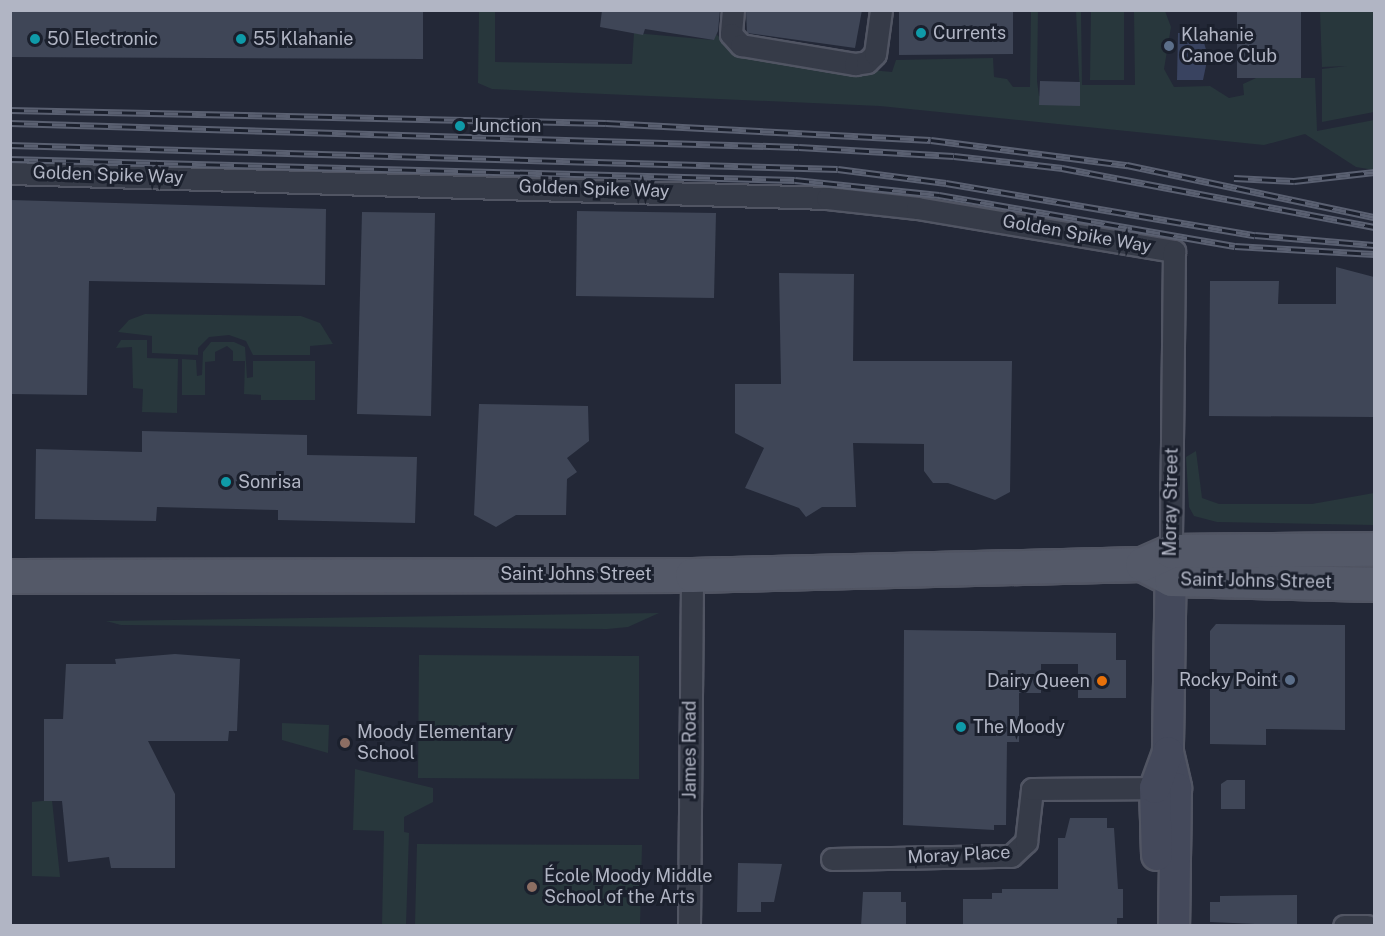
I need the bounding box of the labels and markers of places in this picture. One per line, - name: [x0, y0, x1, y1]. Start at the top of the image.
- place label: Currents: [933, 22, 1006, 44]
- place label: Klahanie Canoe Club: [1181, 25, 1277, 68]
- marker: Currents: [914, 26, 928, 40]
- place label: 50 Electronic: [47, 28, 158, 50]
- place label: 55 Klahanie: [253, 28, 353, 50]
- marker: 50 Electronic: [28, 32, 42, 46]
- marker: 55 Klahanie: [234, 32, 248, 46]
- marker: Klahanie Canoe Club: [1162, 39, 1176, 53]
- place label: Junction: [472, 115, 541, 137]
- marker: Junction: [453, 119, 467, 133]
- place label: Sonrisa: [238, 471, 301, 493]
- marker: Sonrisa: [219, 475, 233, 489]
- place label: Rocky Point: [1179, 669, 1278, 691]
- place label: Dairy Queen: [987, 670, 1090, 692]
- marker: Rocky Point: [1283, 673, 1297, 687]
- marker: Dairy Queen: [1095, 674, 1109, 688]
- place label: The Moody: [973, 716, 1065, 738]
- marker: The Moody: [954, 720, 968, 734]
- place label: Moody Elementary School: [357, 722, 514, 764]
- marker: Moody Elementary School: [338, 736, 352, 750]
- place label: École Moody Middle School of the Arts: [544, 866, 713, 908]
- marker: École Moody Middle School of the Arts: [525, 880, 539, 894]

